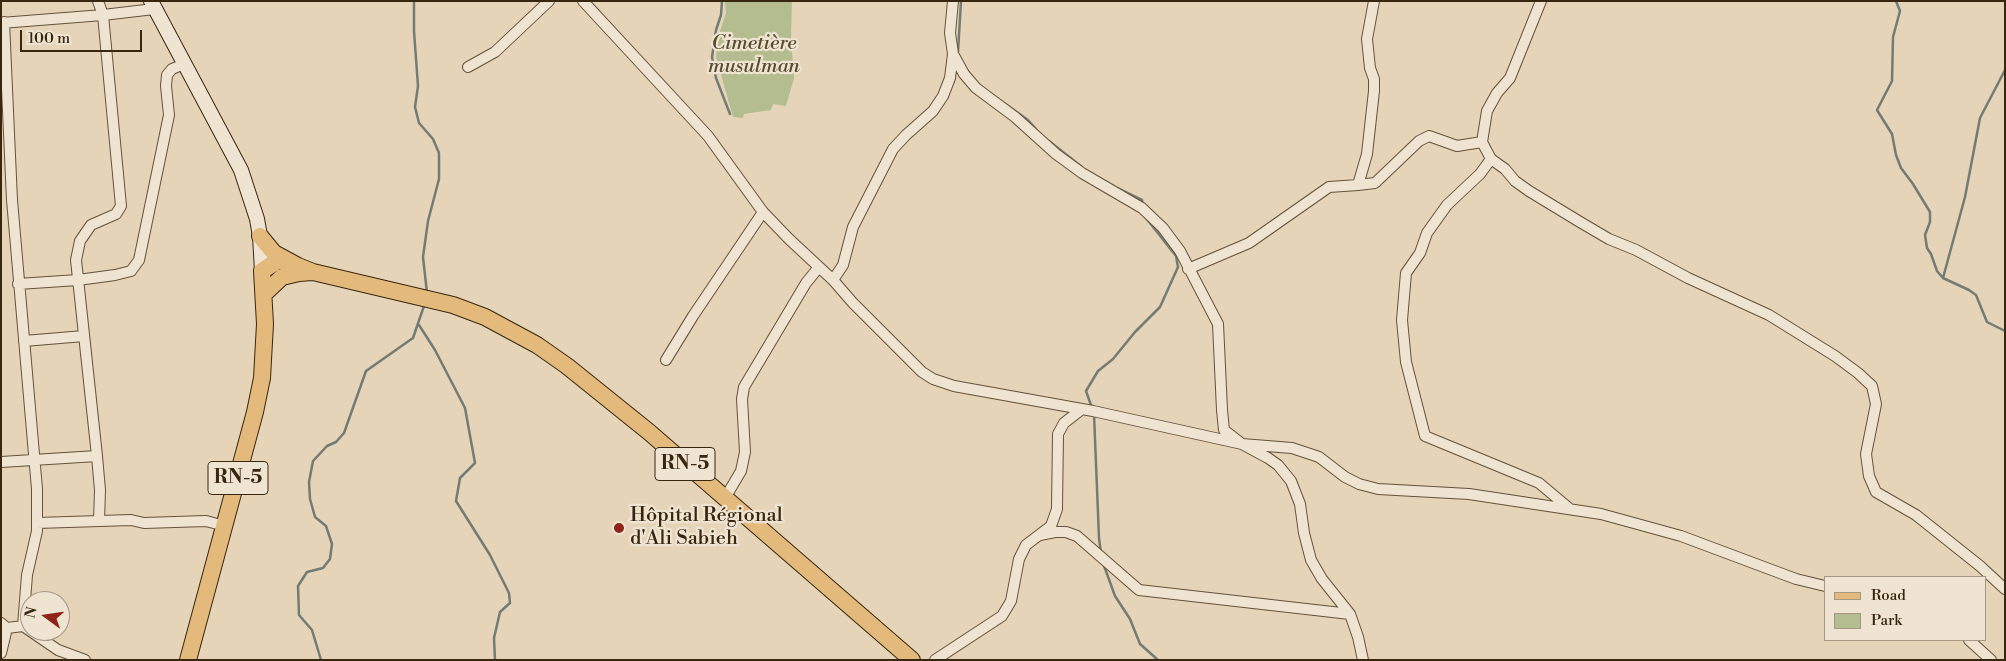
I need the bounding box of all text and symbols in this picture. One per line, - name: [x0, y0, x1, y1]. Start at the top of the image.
- scale bar: [22, 20, 145, 52]
- text: 100 m: [28, 29, 70, 48]
- park label: Cimetière musulman: [708, 32, 800, 79]
- road number: RN-5: [655, 448, 715, 480]
- road number: RN-5: [208, 462, 268, 494]
- place label: Hôpital Régional d'Ali Sabieh: [630, 504, 783, 551]
- marker: Hôpital Régional d'Ali Sabieh: [612, 521, 626, 535]
- legend: [1824, 576, 1986, 641]
- text: Road: [1871, 586, 1906, 605]
- north arrow: [20, 591, 70, 641]
- text: N: [21, 605, 41, 620]
- text: Park: [1871, 611, 1902, 630]

